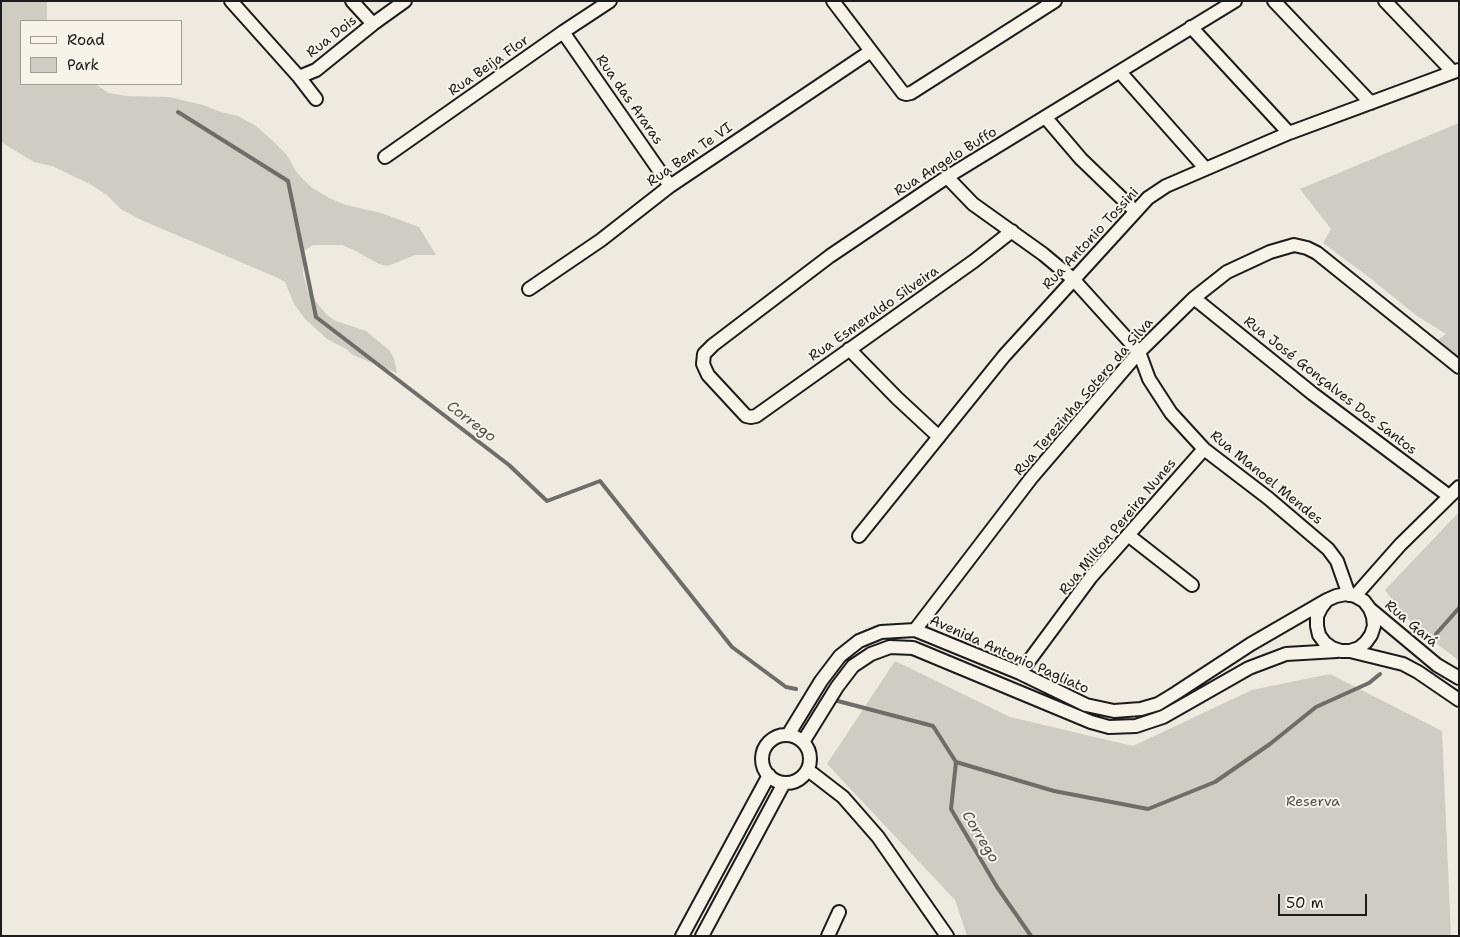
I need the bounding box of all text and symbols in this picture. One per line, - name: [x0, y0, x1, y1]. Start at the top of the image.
- street label: Rua Dois: [304, 12, 360, 62]
- legend: [20, 20, 182, 85]
- text: Road: [67, 30, 105, 50]
- street label: Rua Beija Flor: [446, 32, 532, 100]
- street label: Rua das Araras: [592, 52, 666, 148]
- text: Park: [67, 55, 99, 75]
- street label: Rua Bem Te VI: [644, 119, 736, 191]
- street label: Rua Angelo Buffo: [892, 124, 1000, 200]
- street label: Rua Antonio Tossini: [1039, 184, 1143, 294]
- street label: Rua Esmeraldo Silveira: [806, 263, 942, 365]
- street label: Rua José Gonçalves Dos Santos: [1240, 313, 1420, 459]
- street label: Rua Terezinha Sotero da Silva: [1011, 315, 1157, 479]
- water label: Corrego: [443, 398, 499, 446]
- street label: Rua Manoel Mendes: [1206, 427, 1326, 529]
- street label: Rua Milton Pereira Nunes: [1056, 455, 1180, 599]
- street label: Rua Gará: [1381, 597, 1441, 651]
- street label: Avenida Antonio Pagliato: [927, 612, 1091, 698]
- park label: Reserva: [1286, 794, 1340, 810]
- water label: Corrego: [957, 808, 1003, 866]
- scale bar: [1280, 884, 1369, 916]
- text: 50 m: [1286, 893, 1324, 913]

